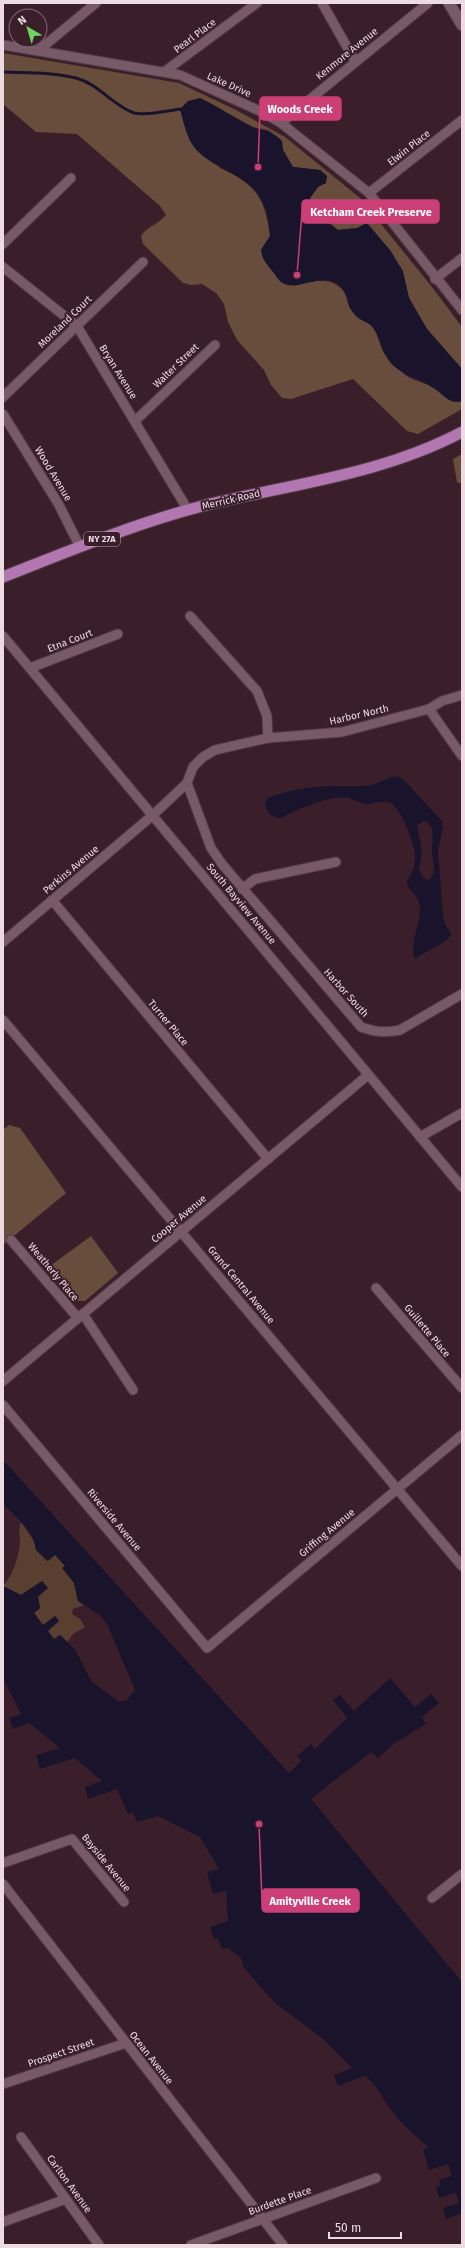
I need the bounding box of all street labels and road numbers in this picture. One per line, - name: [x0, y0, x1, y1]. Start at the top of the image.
- street label: Pearl Place: [171, 16, 219, 56]
- street label: Kenmore Avenue: [314, 25, 380, 83]
- street label: Lake Drive: [205, 70, 253, 100]
- street label: Elwin Place: [385, 128, 433, 168]
- street label: Moreland Court: [36, 293, 95, 351]
- street label: Walter Street: [151, 341, 202, 391]
- street label: Bryan Avenue: [97, 343, 139, 401]
- street label: Wood Avenue: [32, 444, 74, 504]
- street label: Merrick Road: [201, 487, 261, 513]
- road number: NY 27A: [84, 532, 120, 546]
- street label: Etna Court: [46, 627, 95, 655]
- street label: Harbor North: [328, 702, 390, 728]
- street label: Perkins Avenue: [41, 843, 101, 897]
- street label: South Bayview Avenue: [204, 861, 278, 947]
- street label: Harbor South: [321, 966, 371, 1020]
- street label: Turner Place: [145, 998, 191, 1048]
- street label: Cooper Avenue: [149, 1192, 209, 1246]
- street label: Weatherly Place: [25, 1240, 81, 1304]
- street label: Grand Central Avenue: [205, 1244, 277, 1326]
- street label: Guillette Place: [401, 1302, 453, 1360]
- street label: Riverside Avenue: [84, 1486, 144, 1554]
- street label: Griffing Avenue: [297, 1506, 357, 1560]
- street label: Bayside Avenue: [79, 1832, 133, 1894]
- street label: Ocean Avenue: [127, 2029, 175, 2087]
- street label: Prospect Street: [26, 2036, 96, 2070]
- street label: Carlton Avenue: [44, 2153, 94, 2215]
- street label: Burdette Place: [247, 2184, 313, 2218]

